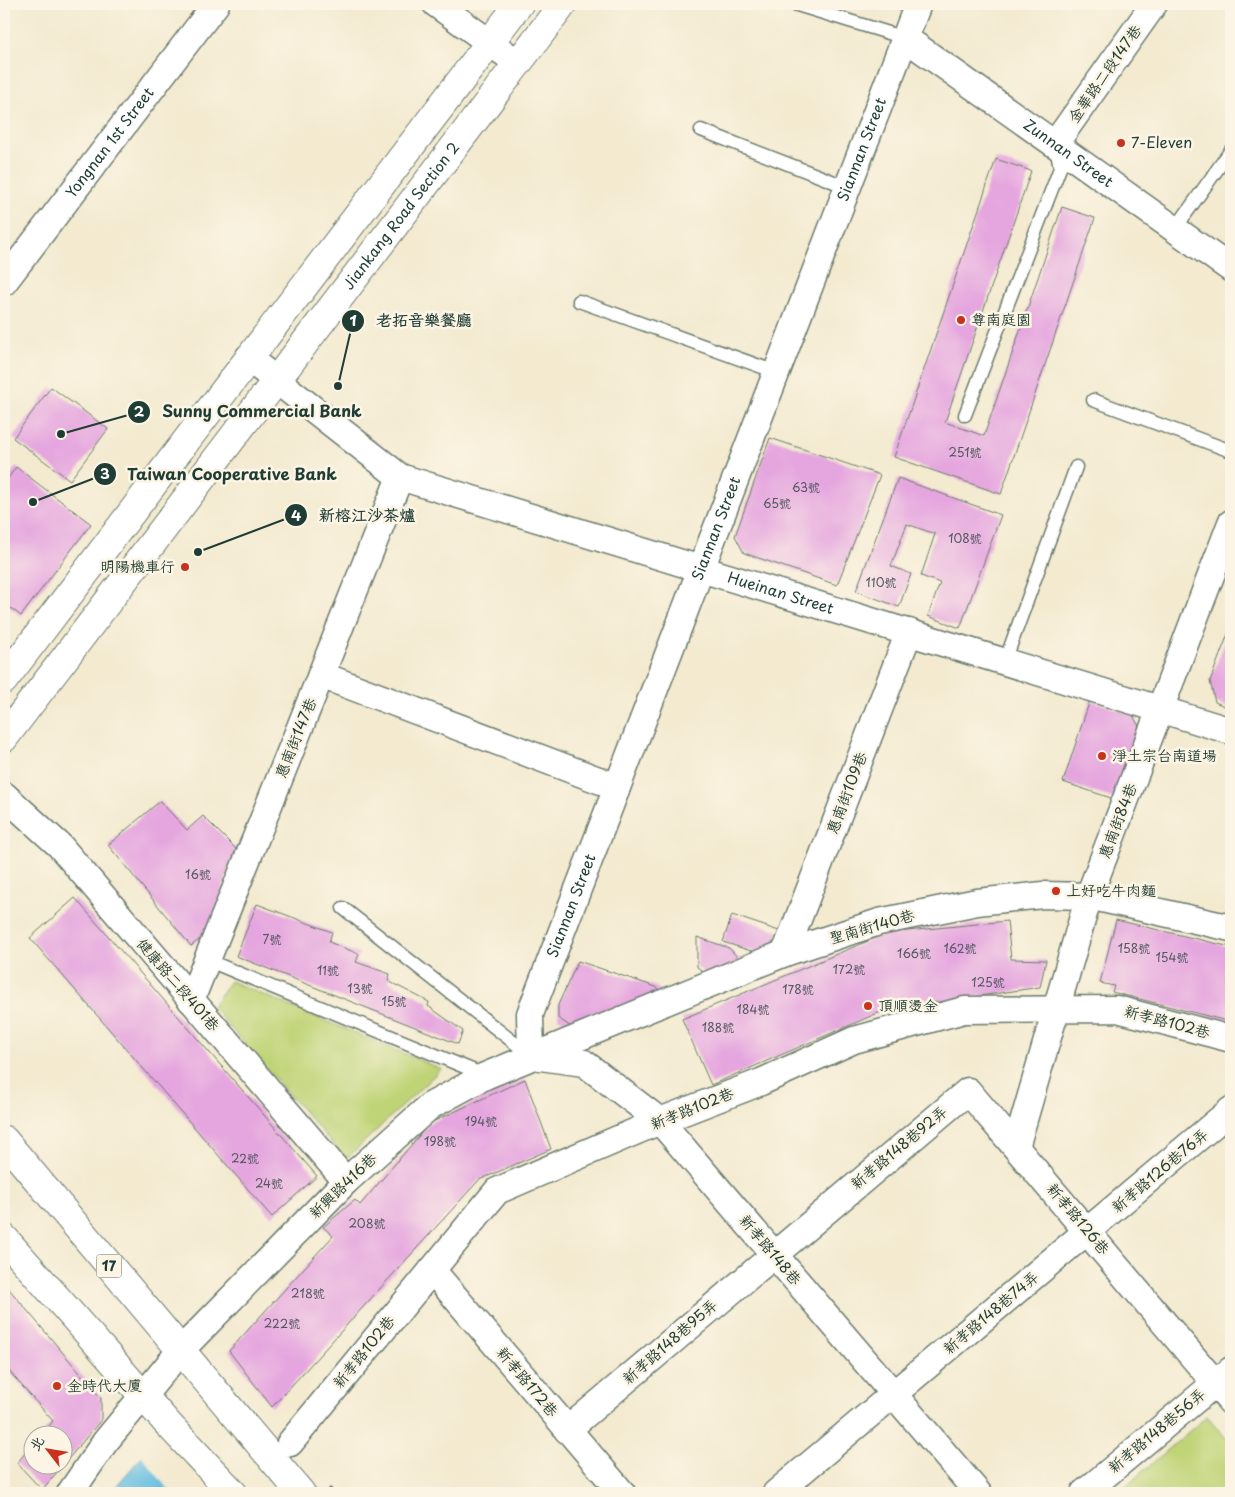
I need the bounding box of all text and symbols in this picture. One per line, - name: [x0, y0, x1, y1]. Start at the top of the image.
- street label: 金華路二段147巷: [1061, 20, 1146, 127]
- street label: Yongnan 1st Street: [59, 82, 159, 202]
- street label: Siannan Street: [830, 94, 891, 204]
- street label: Zunnan Street: [1019, 113, 1119, 192]
- place label: 7-Eleven: [1131, 130, 1192, 153]
- street label: Jiankang Road Section 2: [336, 136, 464, 294]
- marker: 7-Eleven: [1115, 137, 1127, 149]
- callout: 老拓音樂餐廳: [341, 305, 482, 336]
- text: 老拓音樂餐廳: [376, 307, 472, 331]
- place label: 尊南庭園: [971, 307, 1031, 330]
- text: 1: [349, 308, 357, 331]
- marker: 尊南庭園: [955, 314, 967, 326]
- callout: Sunny Commercial Bank: [127, 396, 372, 427]
- text: Sunny Commercial Bank: [162, 398, 362, 422]
- text: 2: [134, 399, 145, 422]
- house number: 251號: [948, 443, 982, 461]
- callout: Taiwan Cooperative Bank: [92, 458, 347, 489]
- text: 3: [100, 461, 110, 484]
- text: Taiwan Cooperative Bank: [127, 461, 337, 485]
- street label: Siannan Street: [685, 473, 745, 583]
- house number: 63號: [792, 478, 820, 496]
- house number: 65號: [763, 494, 791, 512]
- callout: 新榕江沙茶爐: [284, 500, 425, 531]
- text: 新榕江沙茶爐: [319, 502, 416, 526]
- text: 4: [291, 503, 301, 526]
- house number: 108號: [948, 529, 982, 547]
- place label: 明陽機車行: [100, 554, 175, 577]
- marker: 明陽機車行: [179, 561, 191, 573]
- street label: Hueinan Street: [725, 565, 837, 619]
- house number: 110號: [866, 573, 896, 591]
- street label: 惠南街147巷: [268, 694, 321, 781]
- place label: 淨土宗台南道場: [1112, 743, 1217, 766]
- street label: 惠南街109巷: [819, 748, 872, 837]
- marker: 淨土宗台南道場: [1096, 750, 1108, 762]
- street label: 惠南街84巷: [1092, 779, 1142, 862]
- street label: Siannan Street: [540, 850, 601, 960]
- house number: 16號: [185, 865, 211, 883]
- place label: 上好吃牛肉麵: [1066, 878, 1156, 901]
- marker: 上好吃牛肉麵: [1050, 885, 1062, 897]
- street label: 聖南街140巷: [826, 902, 917, 949]
- house number: 7號: [263, 930, 281, 948]
- street label: 健康路二段401巷: [132, 932, 226, 1036]
- house number: 162號: [943, 939, 977, 957]
- house number: 158號: [1118, 939, 1150, 957]
- house number: 166號: [897, 944, 931, 962]
- house number: 154號: [1155, 948, 1189, 966]
- house number: 172號: [833, 960, 865, 978]
- house number: 11號: [317, 961, 339, 979]
- house number: 125號: [971, 973, 1005, 991]
- house number: 13號: [347, 979, 373, 997]
- house number: 178號: [782, 980, 814, 998]
- house number: 15號: [381, 992, 407, 1010]
- place label: 頂順燙金: [878, 993, 938, 1016]
- street label: 新孝路102巷: [1122, 998, 1213, 1043]
- house number: 184號: [737, 1000, 769, 1018]
- marker: 頂順燙金: [862, 1000, 874, 1012]
- house number: 188號: [702, 1018, 734, 1036]
- street label: 新孝路102巷: [646, 1080, 736, 1135]
- street label: 新孝路148巷92弄: [845, 1100, 951, 1194]
- house number: 194號: [465, 1112, 497, 1130]
- street label: 新孝路126巷76弄: [1106, 1122, 1212, 1217]
- house number: 198號: [424, 1132, 456, 1150]
- street label: 新興路416巷: [303, 1147, 381, 1223]
- house number: 22號: [231, 1149, 259, 1167]
- house number: 24號: [255, 1174, 283, 1192]
- street label: 新孝路126巷: [1042, 1177, 1116, 1259]
- street label: 新孝路148巷: [735, 1209, 808, 1289]
- house number: 208號: [348, 1214, 386, 1232]
- road number: 17: [96, 1254, 122, 1278]
- street label: 新孝路148巷74弄: [937, 1265, 1043, 1359]
- house number: 218號: [291, 1284, 325, 1302]
- street label: 新孝路148巷95弄: [616, 1293, 722, 1389]
- street label: 新孝路102巷: [326, 1310, 399, 1392]
- house number: 222號: [264, 1314, 300, 1332]
- street label: 新孝路172巷: [492, 1341, 564, 1421]
- place label: 金時代大廈: [67, 1373, 142, 1396]
- marker: 金時代大廈: [51, 1380, 63, 1392]
- street label: 新孝路148巷56弄: [1102, 1382, 1210, 1478]
- north arrow: [22, 1424, 72, 1474]
- text: 北: [24, 1432, 49, 1454]

